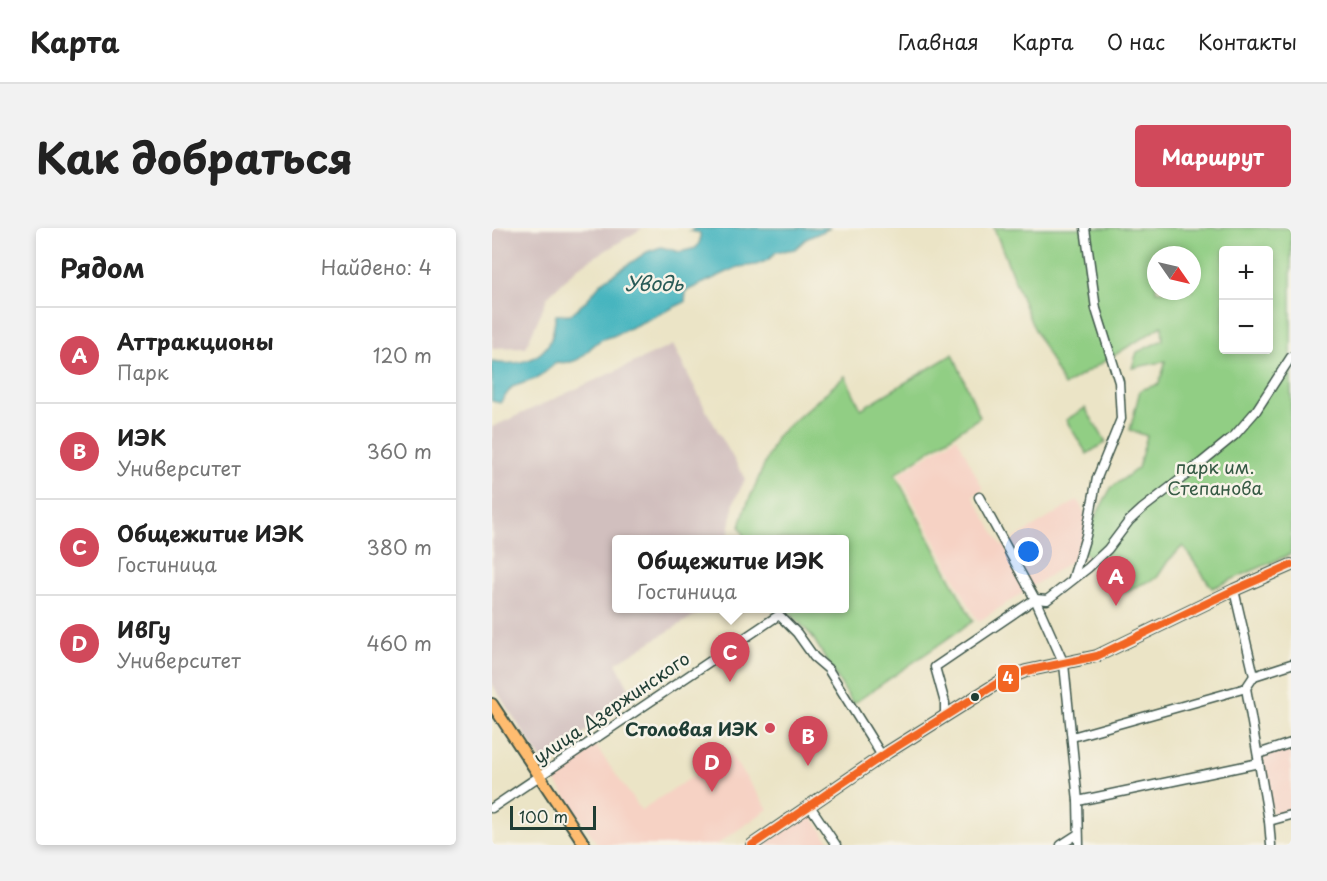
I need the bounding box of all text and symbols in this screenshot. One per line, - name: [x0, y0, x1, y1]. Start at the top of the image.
- text: Карта: [30, 20, 120, 63]
- text: Главная: [898, 25, 979, 57]
- text: Карта: [1012, 25, 1074, 57]
- text: О нас: [1107, 25, 1165, 57]
- text: Контакты: [1198, 25, 1297, 57]
- text: Как добраться: [36, 125, 353, 188]
- button: Маршрут: [1135, 125, 1291, 187]
- north arrow: [1147, 246, 1201, 300]
- map controls: [1219, 246, 1273, 354]
- button: +: [1219, 246, 1273, 300]
- text: Рядом: [60, 248, 145, 287]
- text: Найдено: 4: [321, 252, 432, 282]
- water label: Уводь: [625, 268, 684, 298]
- button: −: [1219, 300, 1273, 354]
- text: Аттракционы: [117, 324, 274, 357]
- text: A: [72, 340, 87, 370]
- text: 120 m: [373, 340, 432, 370]
- text: Парк: [117, 357, 169, 387]
- text: ИЭК: [117, 420, 166, 453]
- text: B: [73, 436, 86, 466]
- text: 360 m: [366, 436, 432, 466]
- text: Университет: [117, 453, 241, 483]
- park label: парк им. Степанова: [1167, 453, 1264, 501]
- text: Общежитие ИЭК: [117, 516, 304, 549]
- text: C: [72, 532, 87, 562]
- text: 380 m: [366, 532, 432, 562]
- popup: [612, 535, 849, 613]
- your location: [1014, 537, 1043, 566]
- text: Общежитие ИЭК: [637, 543, 824, 576]
- text: Гостиница: [117, 549, 217, 579]
- pin: A: [1096, 556, 1136, 606]
- text: Гостиница: [637, 576, 737, 606]
- text: ИвГу: [117, 612, 171, 645]
- text: D: [72, 628, 87, 658]
- text: 460 m: [366, 628, 432, 658]
- pin: C: [710, 632, 750, 682]
- street label: улица Дзержинского: [527, 644, 695, 770]
- text: Университет: [117, 645, 241, 675]
- line badge: 4: [997, 664, 1020, 693]
- text: 4: [1003, 665, 1014, 689]
- unlabelled marker: [969, 691, 981, 703]
- place label: Столовая ИЭК: [625, 715, 759, 742]
- pin: B: [788, 716, 828, 766]
- marker: Столовая ИЭК: [763, 721, 777, 735]
- pin: D: [692, 742, 732, 792]
- scale bar: [510, 803, 596, 830]
- text: 100 m: [519, 804, 568, 828]

